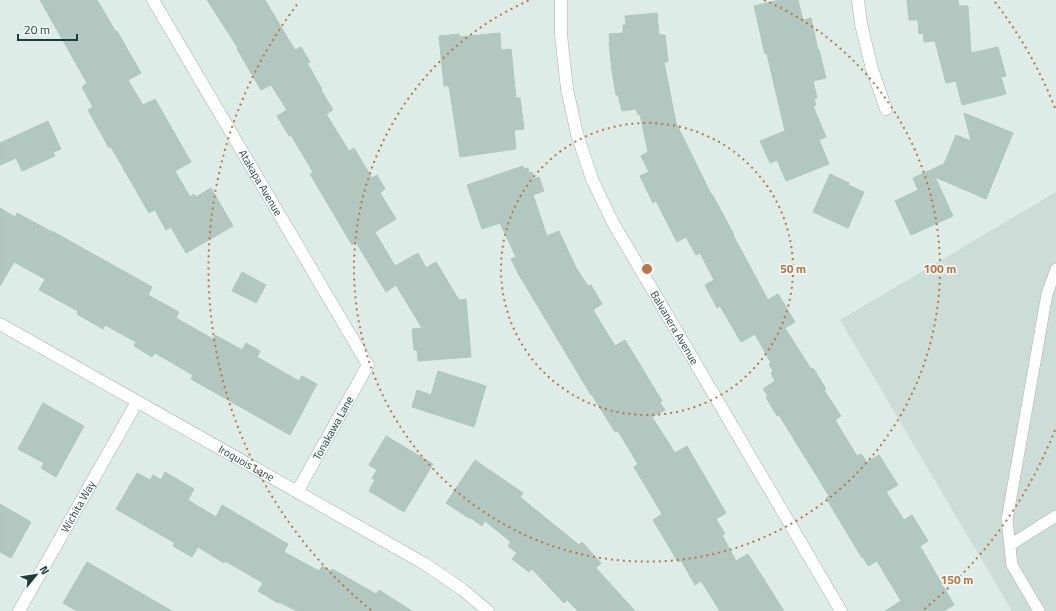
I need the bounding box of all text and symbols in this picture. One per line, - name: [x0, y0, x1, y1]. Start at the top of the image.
- scale bar: [18, 16, 77, 42]
- text: 20 m: [24, 20, 50, 39]
- street label: Atakapa Avenue: [235, 146, 287, 219]
- text: 50 m: [780, 259, 806, 278]
- text: 100 m: [924, 259, 956, 278]
- centre of rings: [640, 262, 654, 276]
- street label: Balvanera Avenue: [647, 288, 703, 368]
- street label: Tonakawa Lane: [309, 393, 357, 463]
- street label: Iroquois Lane: [216, 441, 278, 486]
- street label: Wichita Way: [57, 477, 99, 535]
- north arrow: [16, 555, 56, 595]
- text: N: [36, 563, 53, 577]
- text: 150 m: [941, 570, 973, 589]

